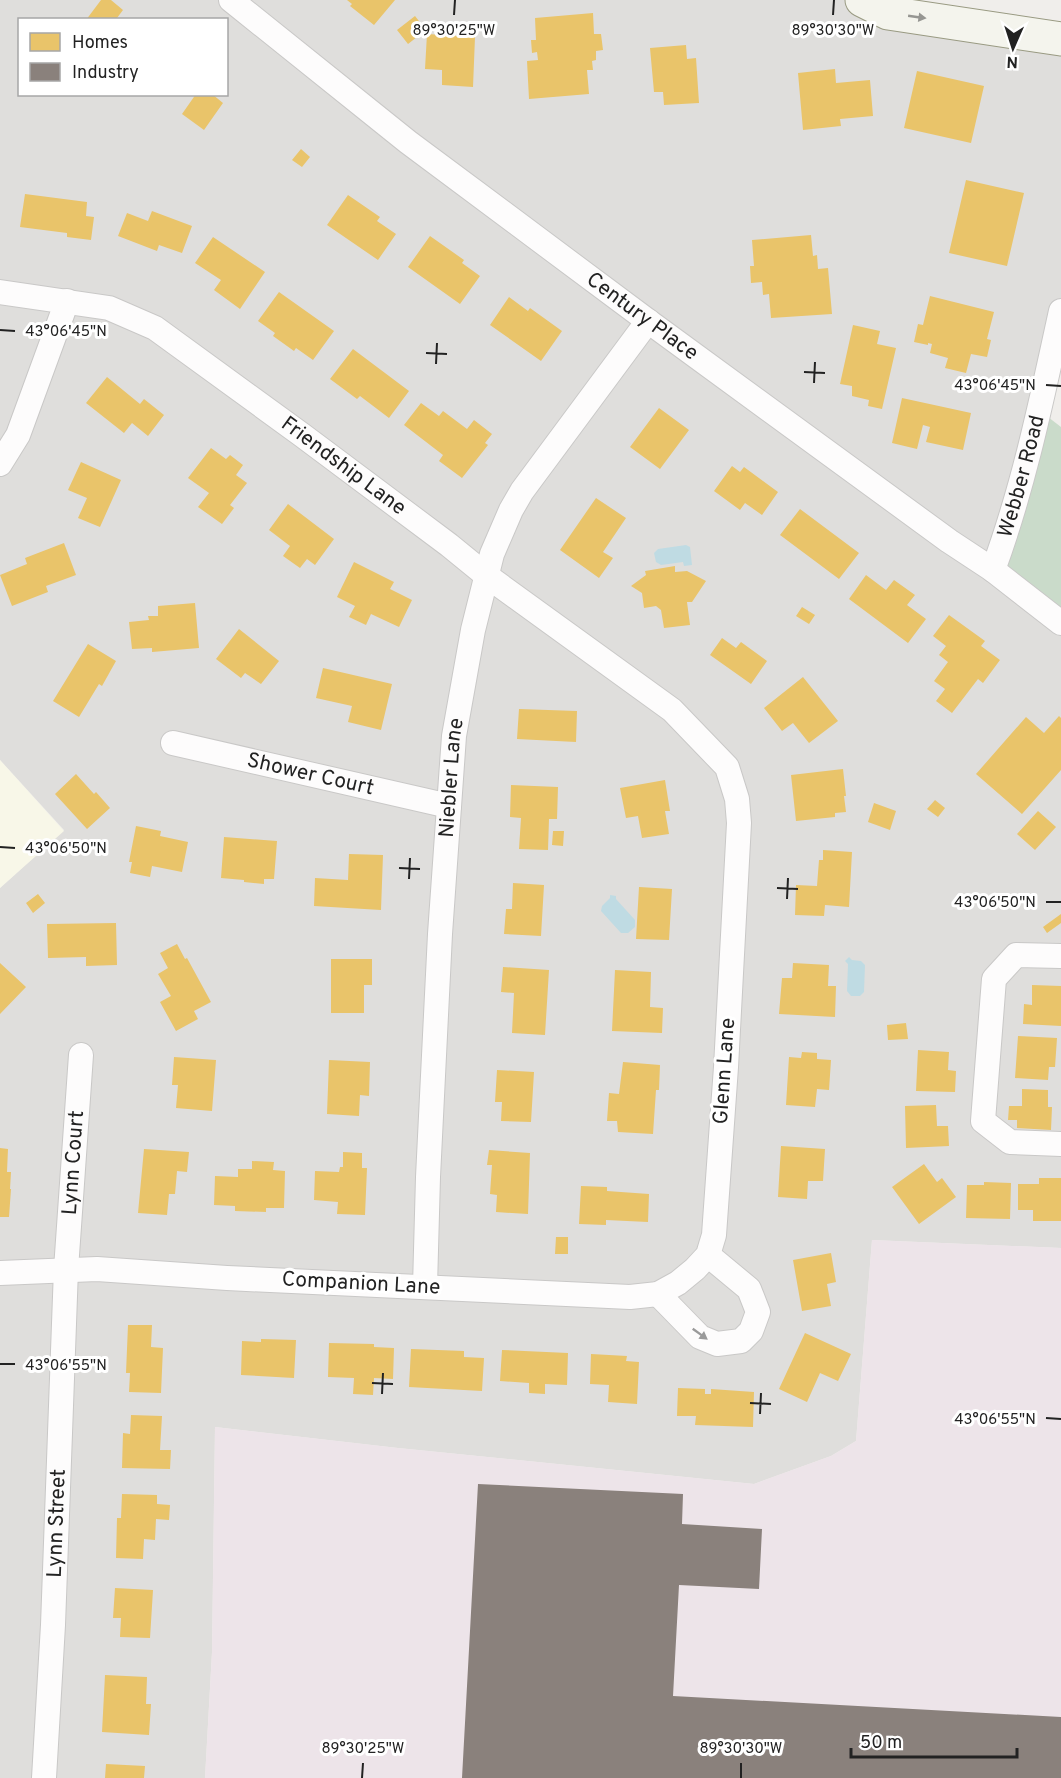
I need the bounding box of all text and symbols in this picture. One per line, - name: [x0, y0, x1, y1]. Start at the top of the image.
- one-way arrow: [907, 13, 926, 22]
- legend: [18, 18, 228, 96]
- north arrow: [983, 18, 1043, 78]
- text: 89°30'25"W: [413, 22, 495, 41]
- text: 89°30'30"W: [792, 22, 874, 41]
- text: Homes: [72, 32, 128, 55]
- text: N: [1006, 51, 1019, 71]
- text: Industry: [72, 62, 139, 85]
- street label: Century Place: [581, 266, 704, 367]
- text: 43°06'45"N: [25, 323, 107, 342]
- text: 43°06'45"N: [954, 377, 1036, 396]
- street label: Friendship Lane: [276, 411, 411, 522]
- street label: Webber Road: [992, 412, 1051, 541]
- street label: Niebler Lane: [433, 716, 470, 839]
- street label: Shower Court: [244, 747, 377, 802]
- text: 43°06'50"N: [25, 840, 107, 859]
- text: 43°06'50"N: [954, 894, 1036, 913]
- street label: Glenn Lane: [708, 1017, 742, 1125]
- street label: Lynn Court: [56, 1109, 91, 1216]
- street label: Companion Lane: [281, 1266, 441, 1302]
- one-way arrow: [692, 1328, 708, 1340]
- text: 43°06'55"N: [25, 1357, 107, 1376]
- text: 43°06'55"N: [954, 1411, 1036, 1430]
- street label: Lynn Street: [41, 1468, 72, 1578]
- scale bar: [851, 1721, 1018, 1759]
- text: 50 m: [860, 1732, 902, 1755]
- text: 89°30'25"W: [322, 1740, 404, 1759]
- text: 89°30'30"W: [700, 1740, 782, 1759]

